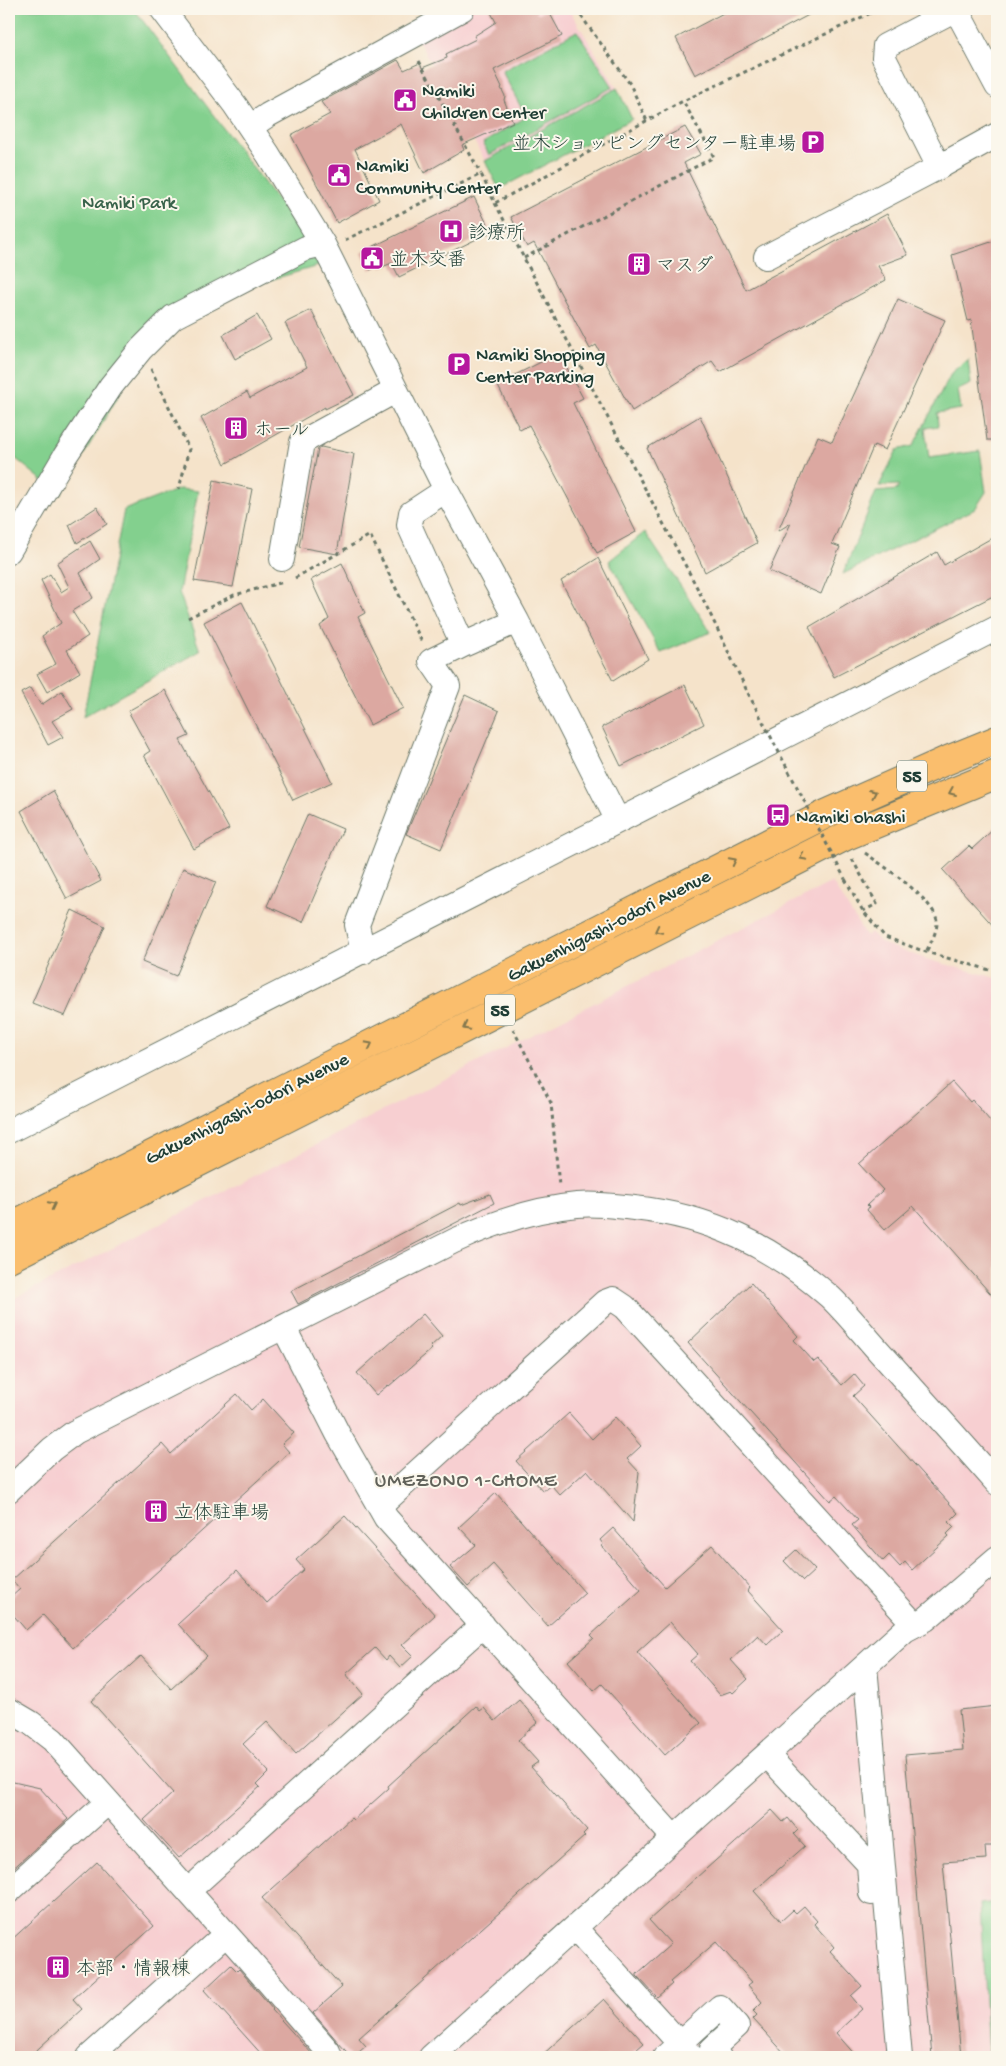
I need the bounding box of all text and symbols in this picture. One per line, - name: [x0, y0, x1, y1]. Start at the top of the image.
- place label: Namiki Children Center: [422, 81, 548, 126]
- public building icon: Namiki Children Center: [392, 87, 418, 113]
- parking icon: 並木ショッピングセンター駐車場: [800, 129, 826, 155]
- place label: 並木ショッピングセンター駐車場: [513, 133, 796, 157]
- place label: Namiki Community Center: [356, 156, 502, 201]
- public building icon: Namiki Community Center: [326, 162, 352, 188]
- park label: Namiki Park: [82, 193, 177, 216]
- hospital icon: 診療所: [438, 218, 464, 244]
- place label: 診療所: [468, 222, 525, 246]
- public building icon: 並木交番: [359, 245, 385, 271]
- place label: 並木交番: [390, 249, 466, 273]
- building icon: マスダ: [626, 251, 652, 277]
- place label: マスダ: [656, 255, 713, 279]
- place label: Namiki Shopping Center Parking: [476, 345, 605, 390]
- parking icon: Namiki Shopping Center Parking: [446, 351, 472, 377]
- building icon: ホール: [223, 415, 249, 441]
- place label: ホール: [254, 420, 310, 443]
- road number: 55: [897, 760, 927, 791]
- one-way arrow: [948, 785, 957, 796]
- one-way arrow: [868, 789, 877, 800]
- bus stop icon: Namiki ohashi: [765, 802, 791, 828]
- place label: Namiki ohashi: [796, 807, 906, 830]
- one-way arrow: [800, 851, 809, 861]
- one-way arrow: [728, 857, 737, 867]
- street label: Gakuenhigashi-odori Avenue: [504, 866, 715, 988]
- one-way arrow: [655, 924, 664, 934]
- road number: 55: [485, 994, 515, 1026]
- one-way arrow: [463, 1021, 472, 1031]
- one-way arrow: [364, 1041, 373, 1051]
- street label: Gakuenhigashi-odori Avenue: [142, 1049, 353, 1171]
- one-way arrow: [47, 1201, 56, 1211]
- district label: UMEZONO 1-CHOME: [375, 1471, 558, 1494]
- building icon: 立体駐車場: [143, 1498, 169, 1524]
- place label: 立体駐車場: [174, 1502, 269, 1526]
- building icon: 本部・情報棟: [45, 1954, 71, 1980]
- place label: 本部・情報棟: [76, 1958, 190, 1982]

